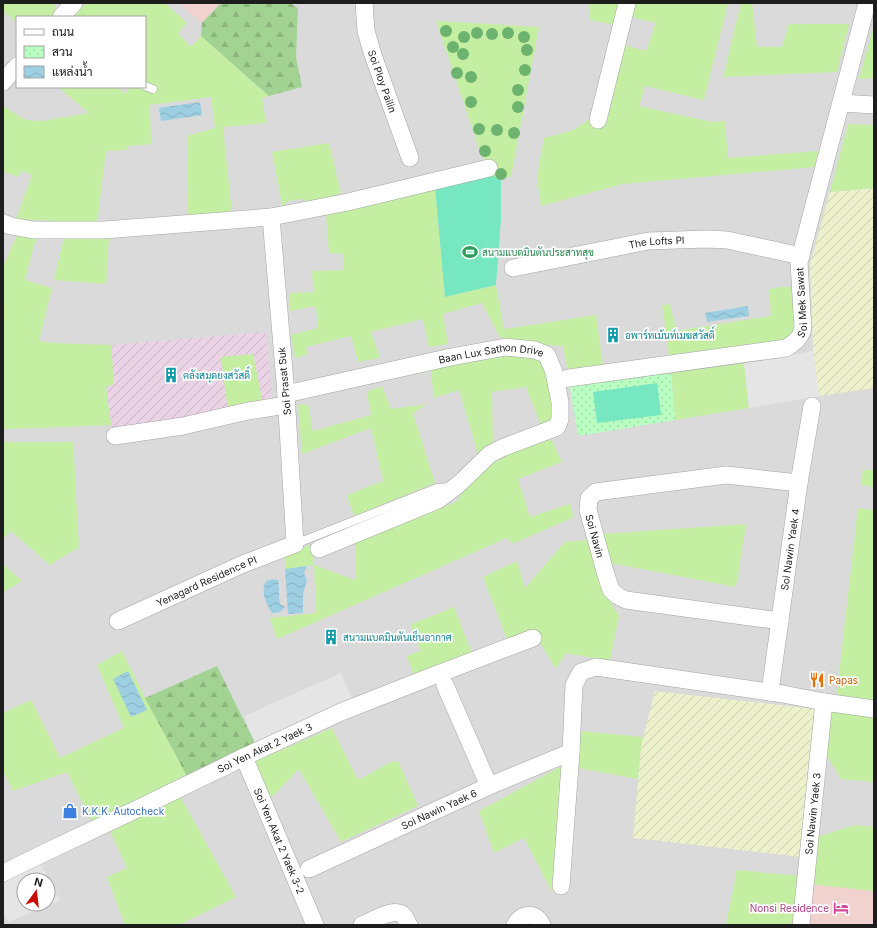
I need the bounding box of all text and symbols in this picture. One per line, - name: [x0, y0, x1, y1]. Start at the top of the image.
- legend: [16, 16, 146, 88]
- text: ถนน: [52, 24, 75, 39]
- text: สวน: [52, 44, 73, 59]
- street label: Soi Ploy Pailin: [366, 48, 399, 114]
- text: แหล่งน้ำ: [52, 61, 92, 79]
- street label: The Lofts Pl: [627, 234, 685, 251]
- sports icon: สนามแบดมินตันประสาทสุข: [461, 243, 479, 261]
- place label: สนามแบดมินตันประสาทสุข: [482, 246, 594, 260]
- street label: Soi Mek Sawat: [793, 267, 809, 340]
- building icon: อพาร์ทเม้นท์เมฆสวัสดิ์: [604, 326, 622, 344]
- place label: อพาร์ทเม้นท์เมฆสวัสดิ์: [625, 326, 715, 341]
- street label: Baan Lux Sathon Drive: [437, 341, 546, 366]
- street label: Soi Prasat Suk: [275, 346, 293, 416]
- building icon: คลังสมุดยงสวัสดิ์: [162, 366, 180, 384]
- place label: คลังสมุดยงสวัสดิ์: [183, 366, 250, 383]
- street label: Soi Nawin Yaek 4: [778, 508, 801, 591]
- street label: Soi Navin: [583, 513, 607, 559]
- street label: Yenagard Residence Pl: [154, 553, 258, 609]
- building icon: สนามแบดมินตันเย็นอากาศ: [322, 628, 340, 646]
- place label: สนามแบดมินตันเย็นอากาศ: [343, 630, 452, 643]
- restaurant icon: Papas: [808, 671, 826, 689]
- place label: Papas: [829, 674, 858, 686]
- street label: Soi Yen Akat 2 Yaek 3: [215, 720, 314, 775]
- street label: Soi Nawin Yaek 3: [802, 772, 823, 855]
- street label: Soi Yen Akat 2 Yaek 3-2: [252, 786, 307, 896]
- street label: Soi Nawin Yaek 6: [399, 786, 479, 832]
- shop icon: K.K.K. Autocheck: [61, 802, 79, 820]
- place label: K.K.K. Autocheck: [82, 805, 165, 817]
- north arrow: [16, 872, 56, 912]
- text: N: [33, 874, 44, 890]
- hotel icon: Nonsi Residence: [832, 899, 850, 917]
- place label: Nonsi Residence: [750, 902, 829, 914]

